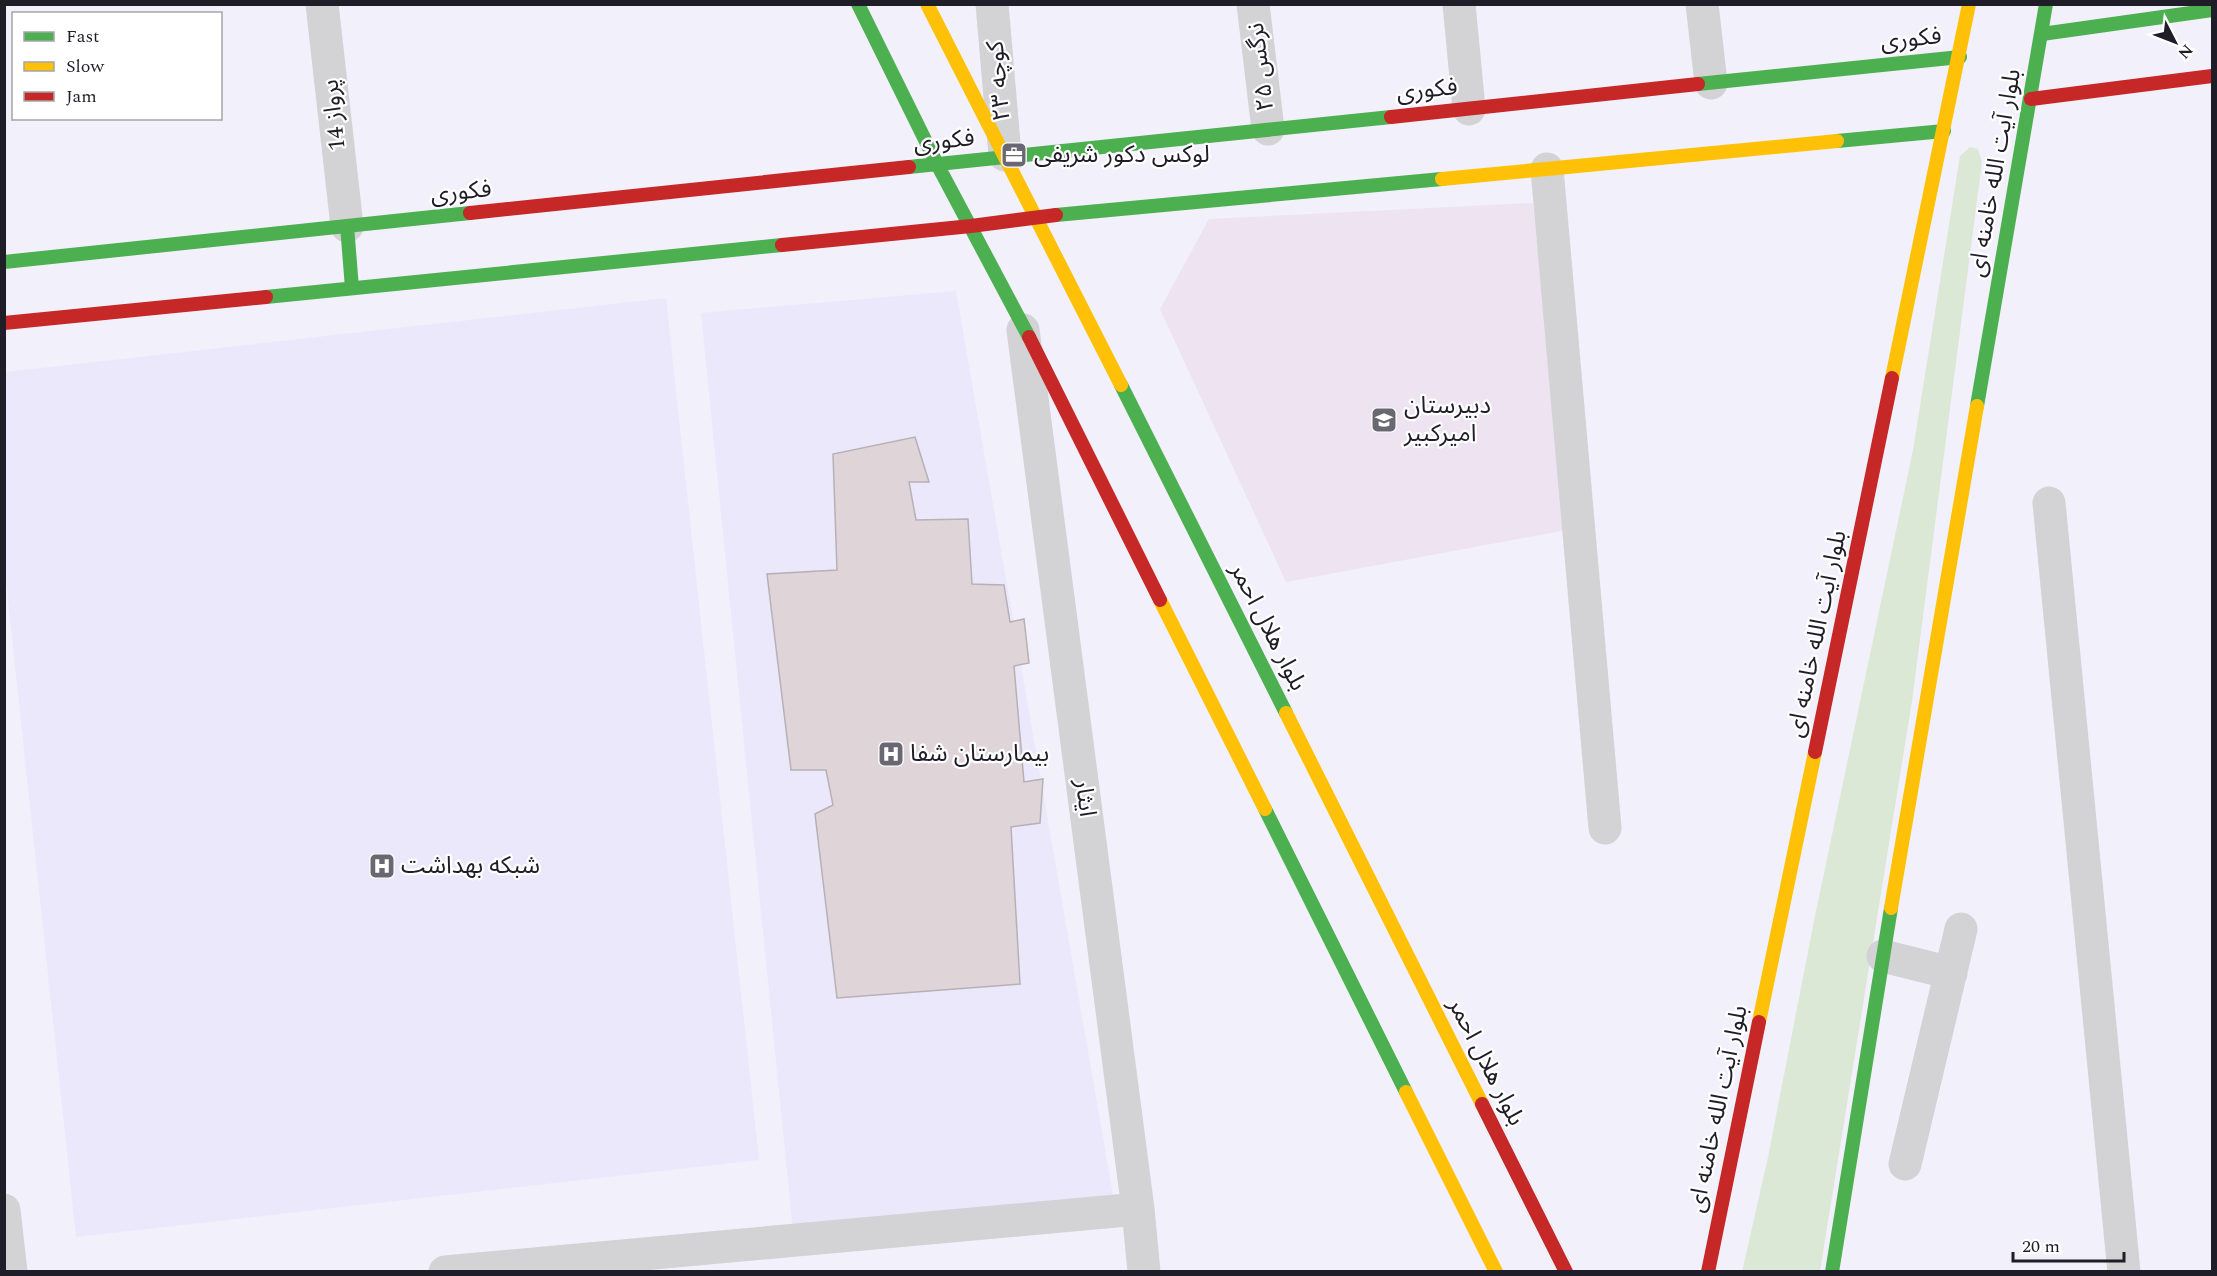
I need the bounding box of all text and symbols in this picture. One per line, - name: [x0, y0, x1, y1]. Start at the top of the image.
- legend: [12, 12, 222, 120]
- north arrow: [2145, 12, 2205, 72]
- street label: فکوری: [1879, 18, 1943, 60]
- street label: نرگس ۲۵: [1238, 21, 1284, 113]
- text: Fast: [66, 23, 99, 50]
- street label: کوچه ۲۳: [977, 38, 1020, 123]
- text: N: [2172, 38, 2199, 64]
- text: Slow: [66, 53, 105, 80]
- street label: بلوار آیت الله خامنه ای: [1959, 66, 2031, 280]
- street label: فکوری: [1395, 69, 1459, 111]
- street label: پرواز 14: [312, 77, 356, 153]
- text: Jam: [66, 83, 97, 110]
- street label: فکوری: [912, 120, 976, 162]
- place label: لوکس دکور شریفی: [1034, 137, 1210, 173]
- office icon: لوکس دکور شریفی: [999, 140, 1029, 170]
- street label: فکوری: [429, 171, 493, 213]
- place label: دبیرستان امیرکبیر: [1403, 388, 1491, 452]
- school or university icon: دبیرستان امیرکبیر: [1369, 405, 1399, 435]
- street label: بلوار آیت الله خامنه ای: [1777, 527, 1857, 741]
- street label: بلوار هلال احمر: [1220, 556, 1316, 697]
- place label: بیمارستان شفا: [910, 736, 1049, 772]
- hospital icon: بیمارستان شفا: [876, 739, 906, 769]
- street label: ایثار: [1065, 776, 1105, 819]
- place label: شبکه بهداشت: [401, 848, 540, 884]
- hospital icon: شبکه بهداشت: [367, 851, 397, 881]
- street label: بلوار هلال احمر: [1438, 991, 1534, 1132]
- street label: بلوار آیت الله خامنه ای: [1678, 1002, 1758, 1216]
- scale bar: [2013, 1225, 2124, 1263]
- text: 20 m: [2022, 1233, 2060, 1260]

